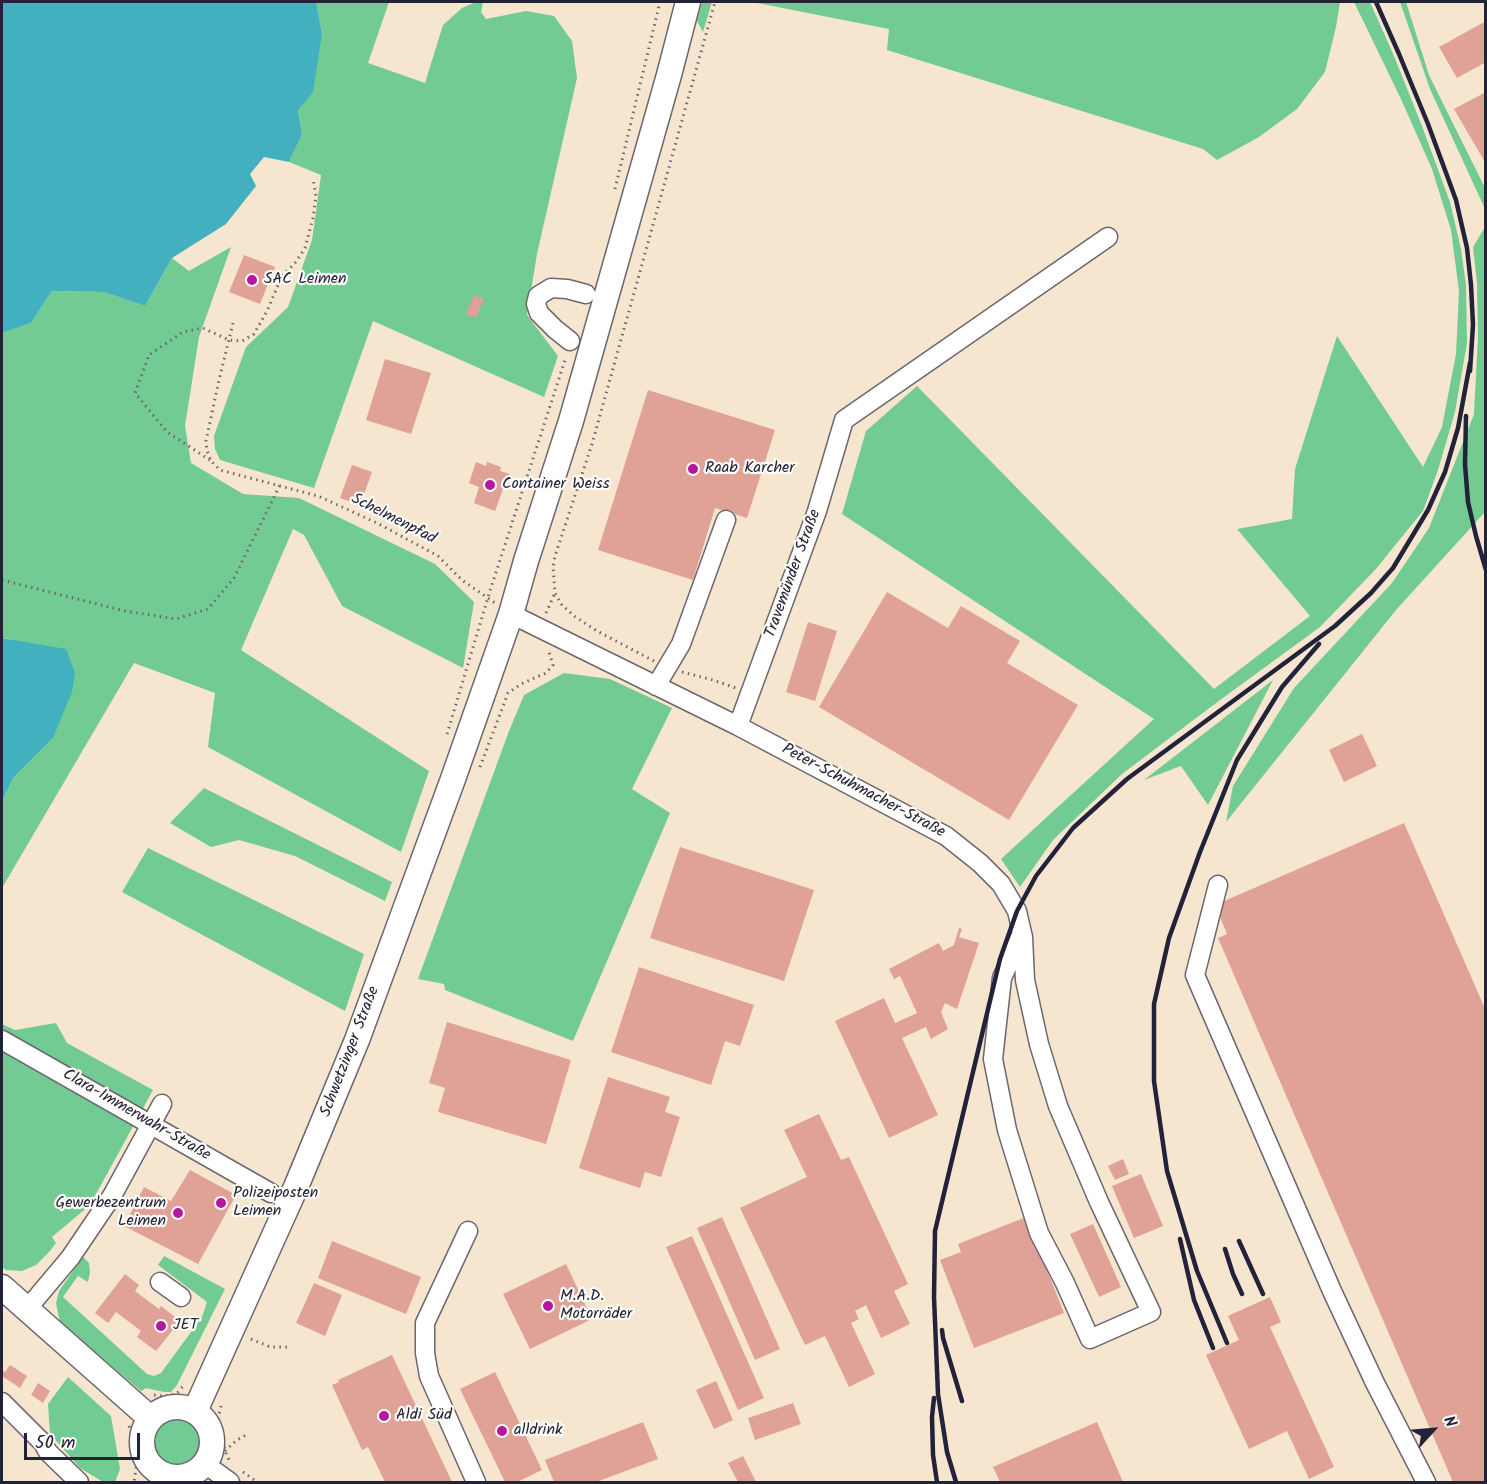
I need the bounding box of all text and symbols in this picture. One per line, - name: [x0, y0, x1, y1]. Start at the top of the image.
- place label: SAC Leimen: [264, 270, 346, 290]
- marker: SAC Leimen: [245, 273, 259, 287]
- place label: Raab Karcher: [705, 459, 795, 479]
- marker: Raab Karcher: [686, 462, 700, 476]
- place label: Container Weiss: [502, 475, 609, 495]
- marker: Container Weiss: [483, 478, 497, 492]
- street label: Schelmenpfad: [347, 490, 439, 550]
- street label: Travemünder Straße: [762, 507, 826, 641]
- street label: Peter-Schuhmacher-Straße: [778, 741, 948, 843]
- street label: Schwetzinger Straße: [317, 984, 385, 1120]
- street label: Clara-Immerwahr-Straße: [59, 1066, 213, 1166]
- place label: Polizeiposten Leimen: [233, 1184, 318, 1222]
- place label: Gewerbezentrum Leimen: [55, 1194, 166, 1232]
- marker: Polizeiposten Leimen: [214, 1196, 228, 1210]
- marker: Gewerbezentrum Leimen: [171, 1206, 185, 1220]
- place label: M.A.D. Motorräder: [560, 1287, 632, 1325]
- marker: M.A.D. Motorräder: [541, 1299, 555, 1313]
- place label: JET: [173, 1316, 198, 1336]
- marker: JET: [154, 1319, 168, 1333]
- north arrow: [1403, 1400, 1463, 1460]
- place label: Aldi Süd: [396, 1406, 452, 1426]
- marker: Aldi Süd: [377, 1409, 391, 1423]
- text: N: [1436, 1412, 1463, 1432]
- scale bar: [27, 1421, 142, 1459]
- place label: alldrink: [514, 1421, 562, 1441]
- marker: alldrink: [495, 1424, 509, 1438]
- text: 50 m: [35, 1429, 75, 1458]

